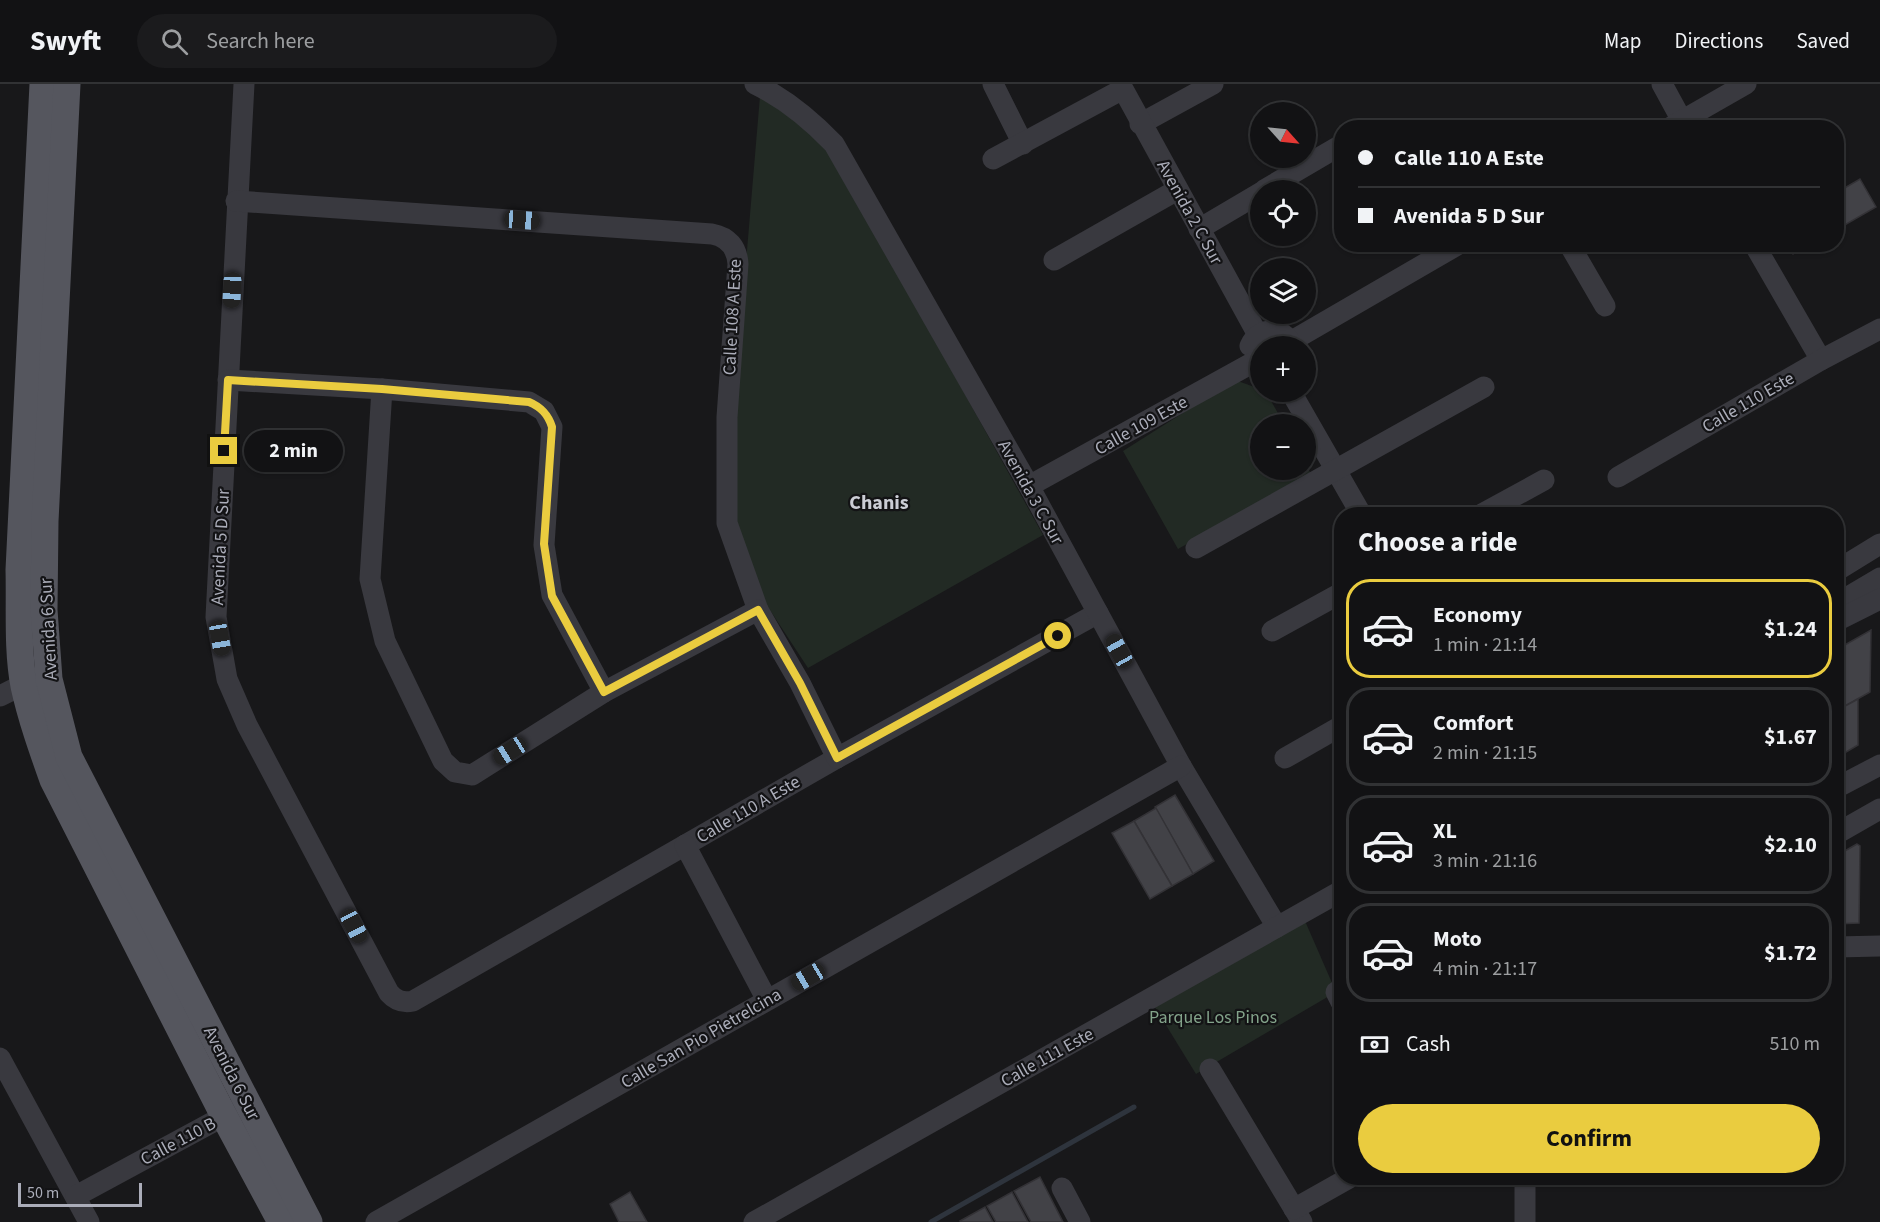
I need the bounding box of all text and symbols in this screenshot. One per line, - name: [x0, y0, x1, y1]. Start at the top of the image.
- search box: [137, 14, 557, 68]
- text: Swyft: [30, 21, 101, 61]
- icon: search: [158, 25, 191, 58]
- text: Search here: [206, 25, 315, 57]
- text: Map: [1604, 26, 1642, 56]
- text: Directions: [1675, 26, 1763, 56]
- text: Saved: [1796, 26, 1850, 56]
- north arrow: [1250, 102, 1316, 168]
- map controls: [1250, 102, 1316, 480]
- text: Calle 110 A Este: [1394, 142, 1544, 174]
- street label: Avenida 2 C Sur: [1151, 155, 1229, 270]
- button: locate: [1250, 180, 1316, 246]
- text: Avenida 5 D Sur: [1394, 200, 1544, 232]
- car: [503, 210, 541, 230]
- street label: Calle 108 A Este: [717, 258, 748, 376]
- button: layers: [1250, 258, 1316, 324]
- car: [222, 272, 242, 308]
- button: +: [1250, 336, 1316, 402]
- street label: Calle 110 Este: [1697, 366, 1799, 439]
- street label: Calle 109 Este: [1090, 390, 1192, 461]
- button: −: [1250, 414, 1316, 480]
- callout: 2 min: [245, 430, 344, 472]
- street label: Avenida 3 C Sur: [992, 435, 1070, 550]
- route end: [210, 437, 237, 464]
- text: 2 min: [269, 437, 318, 465]
- street label: Avenida 5 D Sur: [205, 487, 236, 606]
- district label: Chanis: [849, 489, 909, 517]
- text: Choose a ride: [1358, 523, 1518, 562]
- street label: Avenida 6 Sur: [33, 577, 64, 681]
- text: Economy: [1433, 599, 1522, 631]
- icon: car: [1361, 602, 1415, 656]
- text: $1.24: [1764, 613, 1817, 645]
- car: [208, 619, 232, 657]
- route start: [1044, 622, 1071, 649]
- car: [1102, 631, 1136, 671]
- text: 1 min · 21:14: [1433, 631, 1537, 659]
- text: Comfort: [1433, 707, 1514, 739]
- icon: car: [1361, 710, 1415, 764]
- text: $1.67: [1764, 721, 1817, 753]
- car: [490, 734, 530, 768]
- text: 2 min · 21:15: [1433, 739, 1537, 767]
- street label: Calle 110 A Este: [692, 769, 805, 849]
- text: XL: [1433, 815, 1457, 847]
- icon: car: [1361, 818, 1415, 872]
- text: $2.10: [1764, 829, 1817, 861]
- text: 3 min · 21:16: [1433, 847, 1537, 875]
- car: [338, 906, 370, 946]
- text: Moto: [1433, 923, 1482, 955]
- icon: car: [1361, 926, 1415, 980]
- text: $1.72: [1764, 937, 1817, 969]
- text: 4 min · 21:17: [1433, 955, 1537, 983]
- car: [788, 960, 828, 994]
- street label: Calle San Pio Pietrelcina: [616, 982, 786, 1095]
- park label: Parque Los Pinos: [1149, 1005, 1277, 1030]
- street label: Avenida 6 Sur: [197, 1022, 266, 1125]
- street label: Calle 111 Este: [996, 1022, 1098, 1093]
- icon: cash: [1358, 1028, 1391, 1061]
- text: Cash: [1406, 1028, 1451, 1060]
- text: 510 m: [1770, 1030, 1820, 1058]
- button: Confirm: [1358, 1104, 1820, 1173]
- street label: Calle 110 B: [136, 1111, 220, 1172]
- scale bar: [18, 1180, 142, 1208]
- text: 50 m: [27, 1182, 59, 1204]

